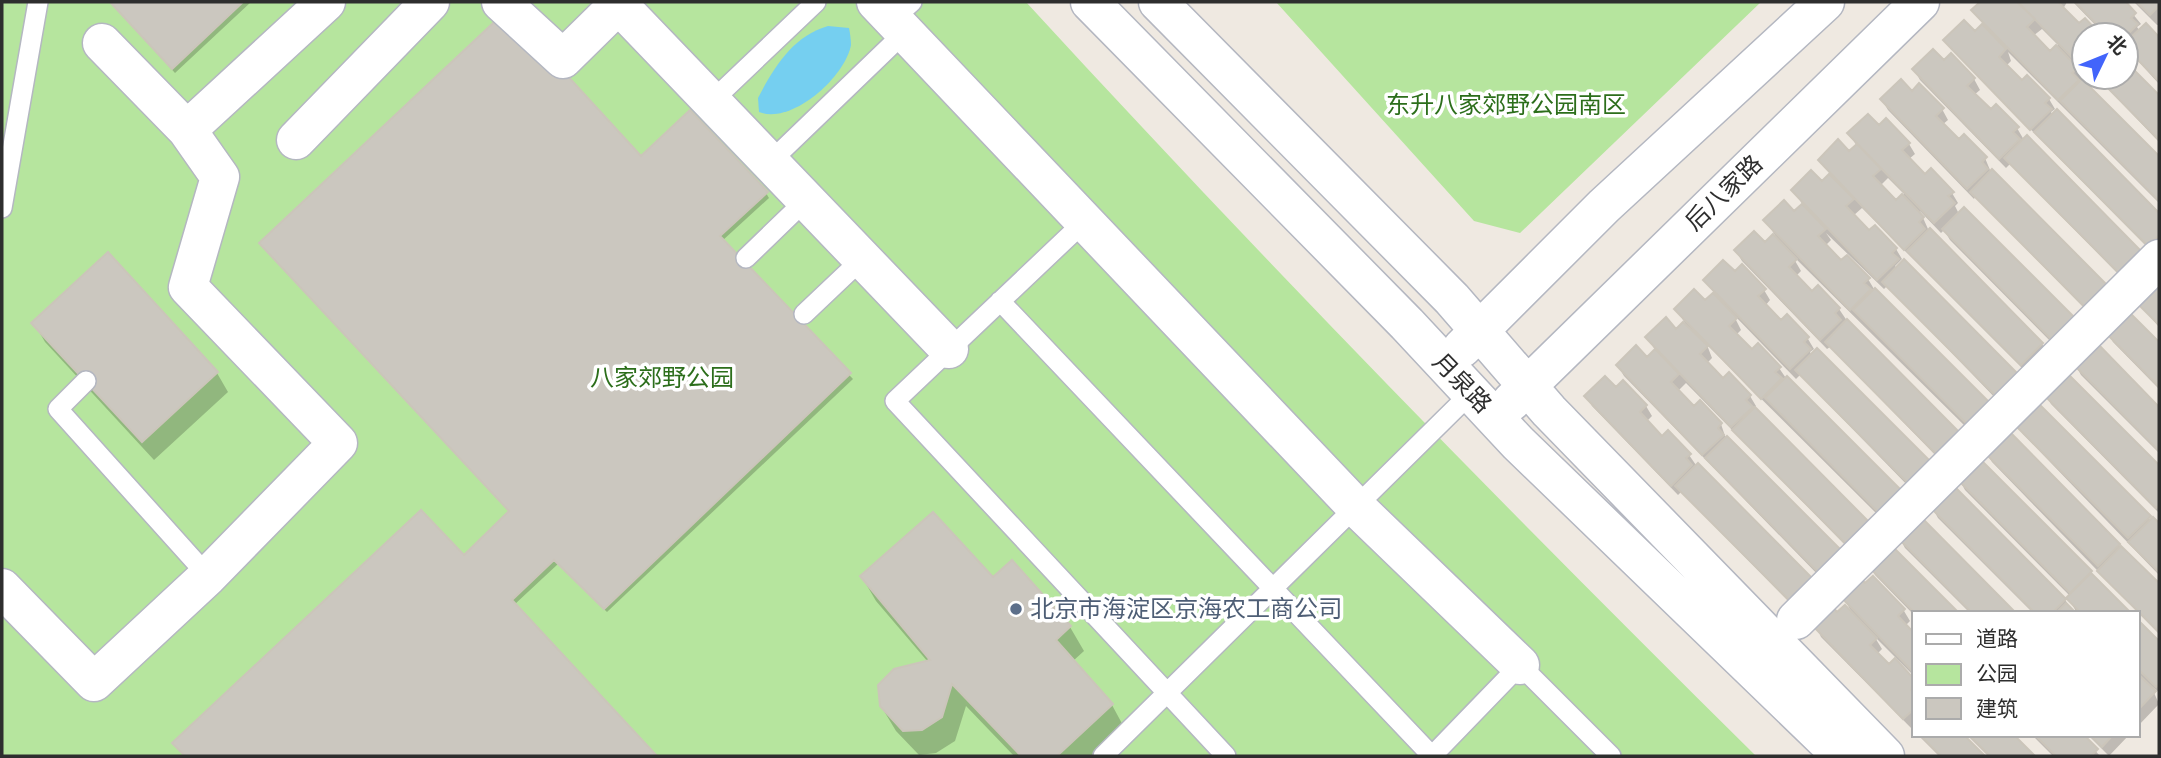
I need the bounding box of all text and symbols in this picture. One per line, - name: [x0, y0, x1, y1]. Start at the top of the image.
- north arrow: [2070, 21, 2140, 91]
- text: 北: [2103, 31, 2131, 59]
- park label: 东升八家郊野公园南区: [1386, 91, 1626, 118]
- street label: 后八家路: [1680, 150, 1768, 236]
- street label: 月泉路: [1428, 347, 1497, 418]
- park label: 八家郊野公园: [590, 364, 734, 391]
- place label: 北京市海淀区京海农工商公司: [1030, 595, 1342, 622]
- marker: 北京市海淀区京海农工商公司: [1008, 601, 1024, 617]
- legend: [1912, 611, 2140, 737]
- text: 道路: [1976, 627, 2018, 650]
- text: 公园: [1976, 662, 2018, 685]
- text: 建筑: [1976, 697, 2018, 720]

